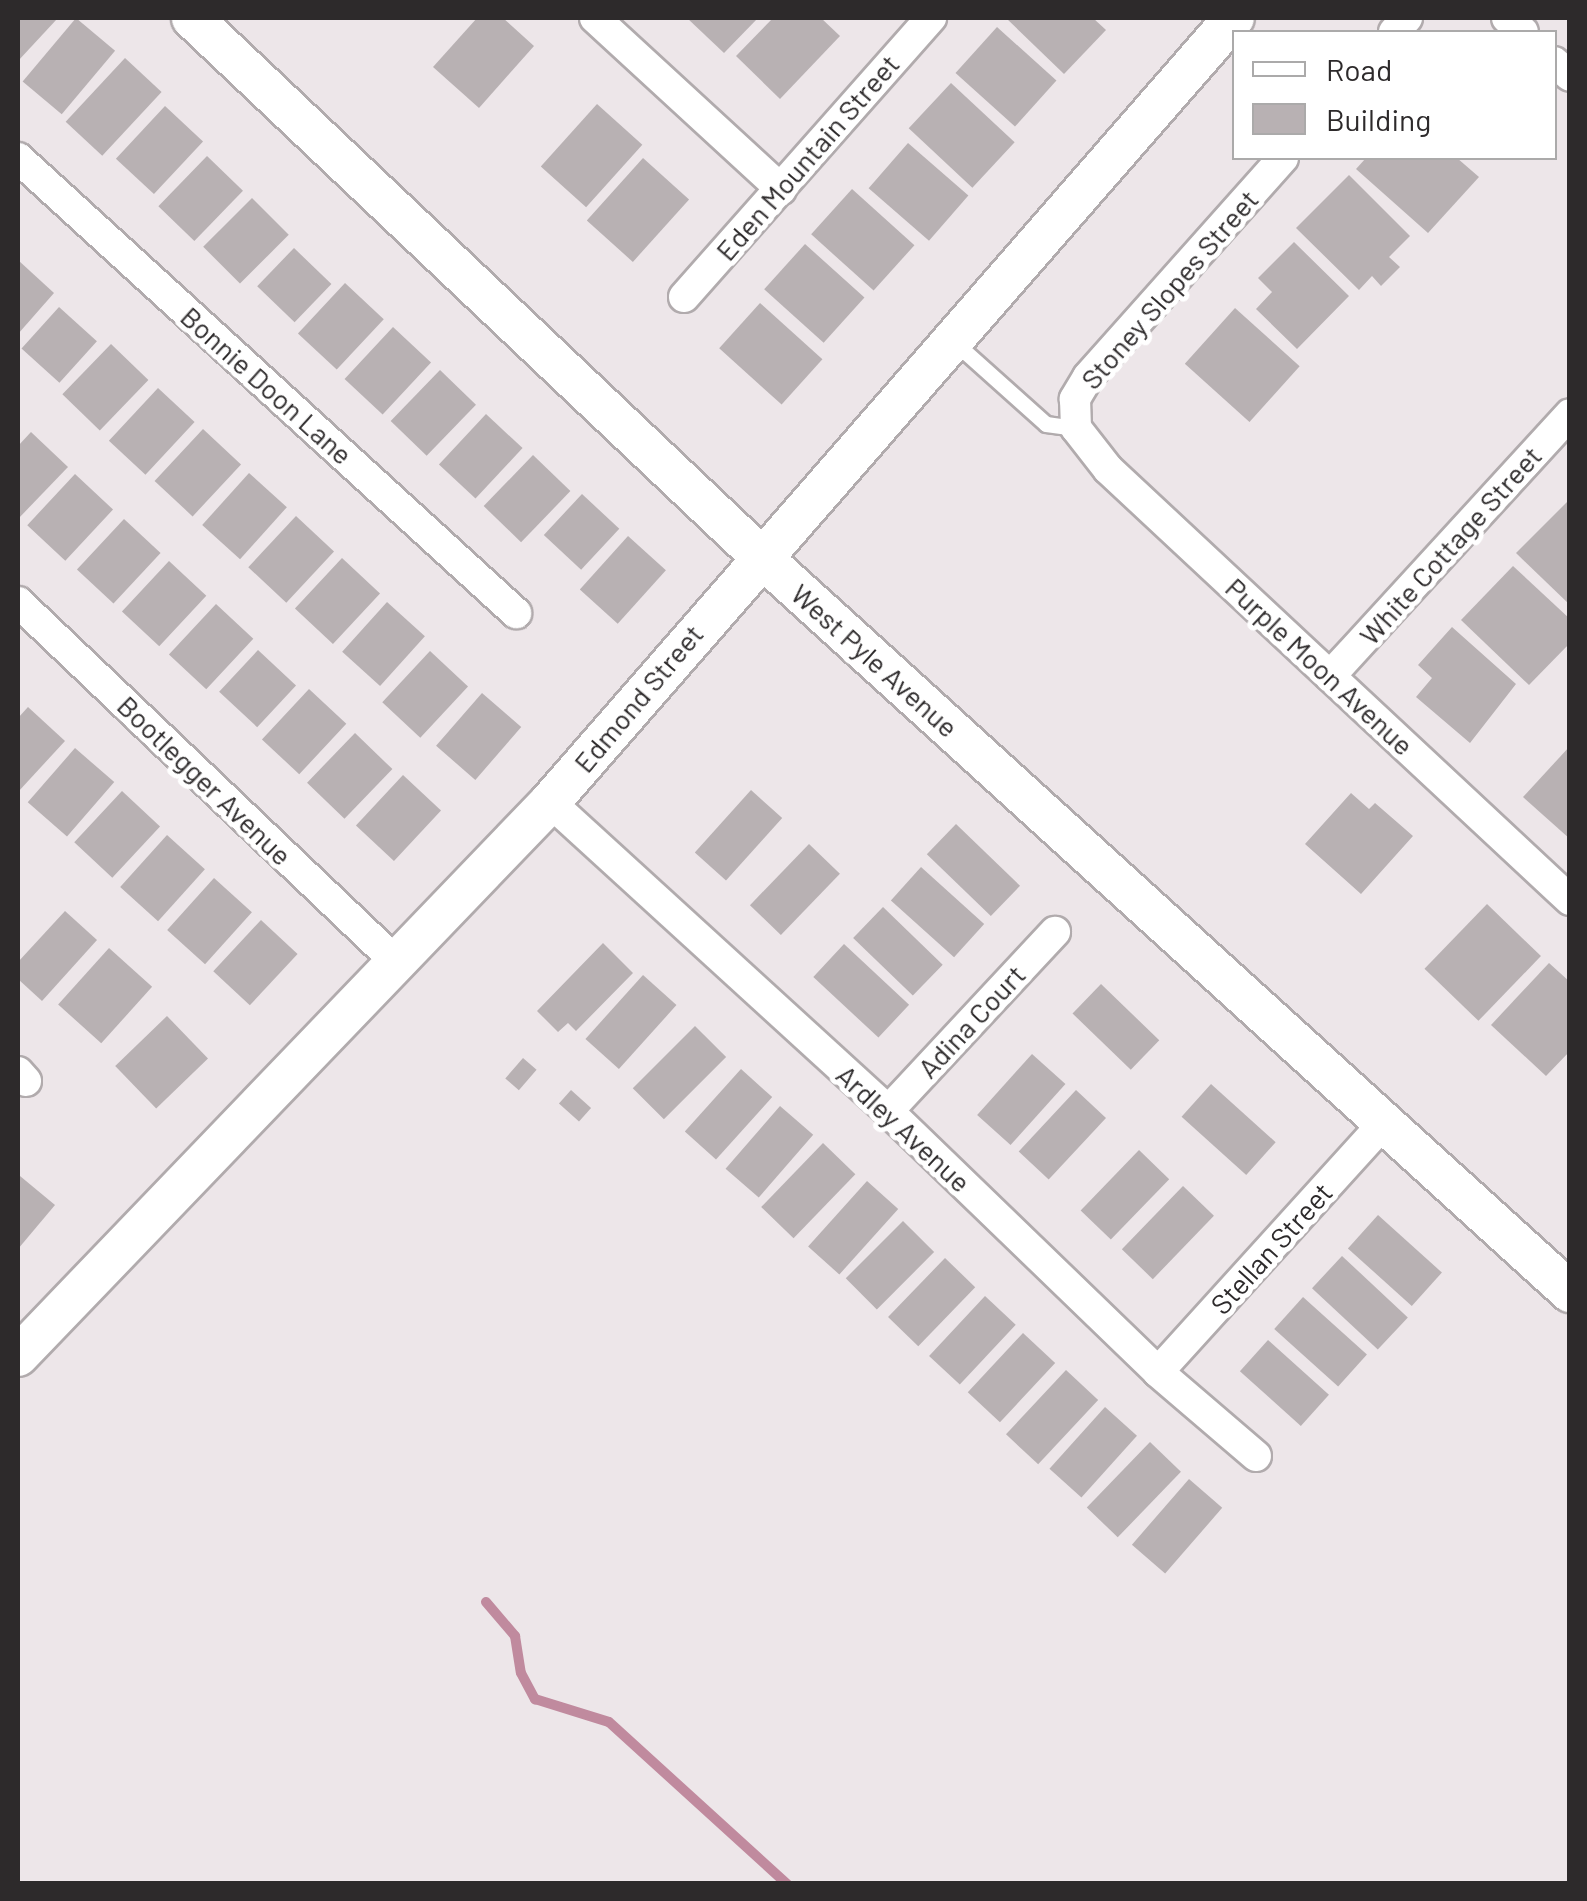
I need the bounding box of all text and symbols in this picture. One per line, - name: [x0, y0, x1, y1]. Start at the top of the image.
- legend: [1232, 30, 1557, 160]
- street label: Eden Mountain Street: [708, 47, 906, 267]
- text: Road: [1326, 51, 1392, 87]
- text: Building: [1326, 101, 1431, 137]
- street label: Stoney Slopes Street: [1073, 183, 1265, 395]
- street label: Bonnie Doon Lane: [174, 299, 360, 471]
- street label: White Cottage Street: [1352, 439, 1548, 651]
- street label: Purple Moon Avenue: [1219, 570, 1421, 762]
- street label: West Pyle Avenue: [785, 576, 965, 744]
- street label: Edmond Street: [566, 617, 710, 779]
- street label: Bootlegger Avenue: [111, 688, 299, 872]
- street label: Adina Court: [910, 958, 1032, 1084]
- street label: Ardley Avenue: [830, 1057, 978, 1199]
- street label: Stellan Street: [1203, 1175, 1339, 1321]

